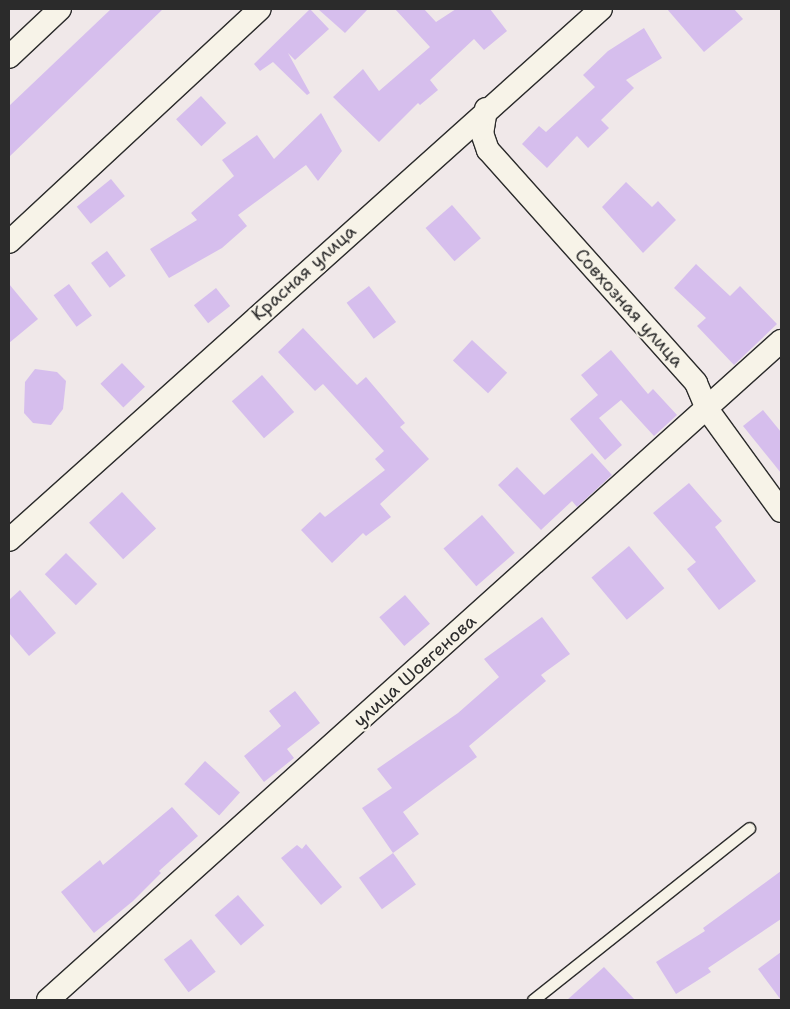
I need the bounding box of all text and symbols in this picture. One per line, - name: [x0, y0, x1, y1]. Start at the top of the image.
- street label: Красная улица: [247, 220, 361, 326]
- street label: Совхозная улица: [570, 244, 688, 372]
- street label: улица Шовгенова: [349, 610, 481, 732]

